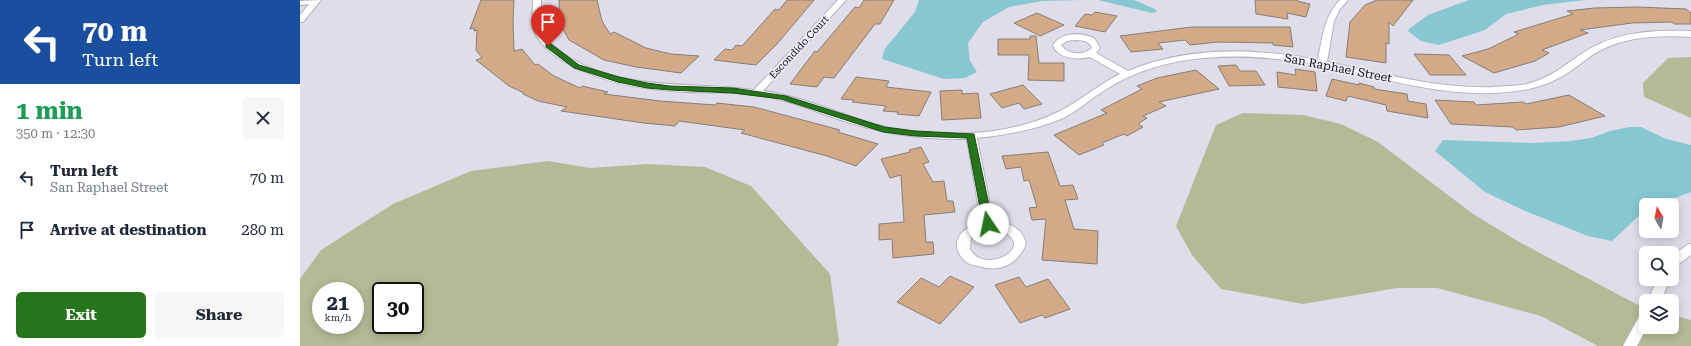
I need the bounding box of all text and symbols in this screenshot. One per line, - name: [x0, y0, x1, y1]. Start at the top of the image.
- pin: [531, 5, 565, 46]
- icon: arrive: [537, 11, 559, 33]
- street label: Escondido Court: [767, 13, 831, 81]
- text: 70 m: [82, 15, 147, 48]
- icon: left: [16, 16, 68, 68]
- text: Turn left: [82, 49, 158, 70]
- street label: San Raphael Street: [1283, 51, 1393, 85]
- text: 1 min: [16, 97, 83, 125]
- button: close: [242, 97, 284, 139]
- text: 350 m · 12:30: [16, 126, 95, 141]
- text: Turn left: [50, 162, 118, 180]
- icon: left: [16, 167, 38, 189]
- text: 70 m: [250, 169, 284, 187]
- text: San Raphael Street: [50, 180, 168, 195]
- north arrow: [1639, 198, 1679, 238]
- map controls: [1639, 198, 1679, 334]
- position arrow: [967, 203, 1009, 245]
- icon: arrive: [16, 219, 38, 241]
- text: Arrive at destination: [50, 221, 206, 239]
- text: 280 m: [241, 221, 284, 239]
- button: search: [1639, 246, 1679, 286]
- speed limit sign: 30: [372, 282, 424, 334]
- text: 21: [327, 291, 349, 315]
- button: Exit: [16, 292, 146, 338]
- button: Share: [154, 292, 284, 338]
- button: layers: [1639, 294, 1679, 334]
- text: km/h: [325, 312, 351, 323]

